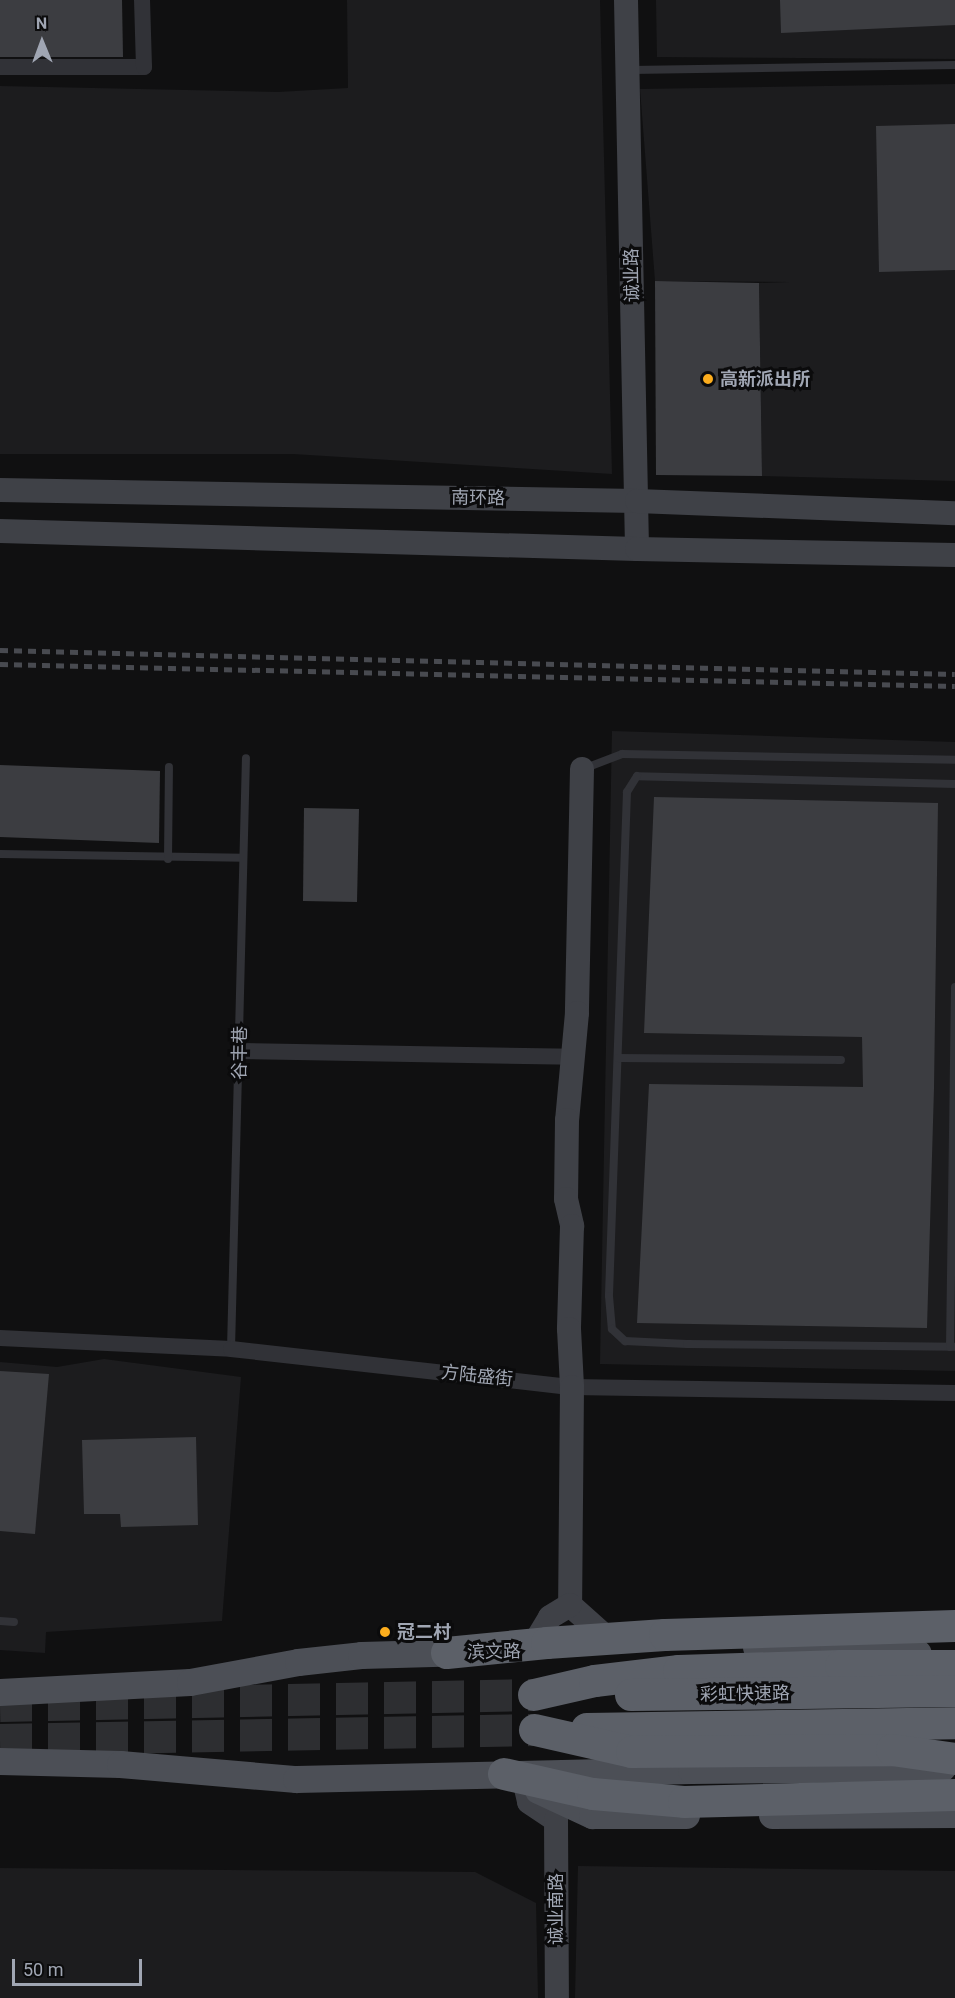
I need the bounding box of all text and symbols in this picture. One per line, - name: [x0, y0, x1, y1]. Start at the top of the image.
- north arrow: [12, 12, 72, 72]
- text: N: [36, 14, 47, 33]
- street label: 诚业路: [621, 248, 643, 302]
- place label: 高新派出所: [720, 368, 810, 390]
- marker: 高新派出所: [701, 372, 715, 386]
- street label: 南环路: [451, 487, 505, 509]
- street label: 谷丰巷: [229, 1026, 251, 1080]
- street label: 方陆盛街: [440, 1361, 514, 1391]
- place label: 冠二村: [397, 1621, 451, 1643]
- marker: 冠二村: [378, 1625, 392, 1639]
- street label: 滨文路: [467, 1641, 521, 1663]
- street label: 彩虹快速路: [700, 1682, 790, 1706]
- street label: 诚业南路: [545, 1873, 567, 1945]
- scale bar: [15, 1947, 146, 1985]
- text: 50 m: [23, 1959, 63, 1980]

